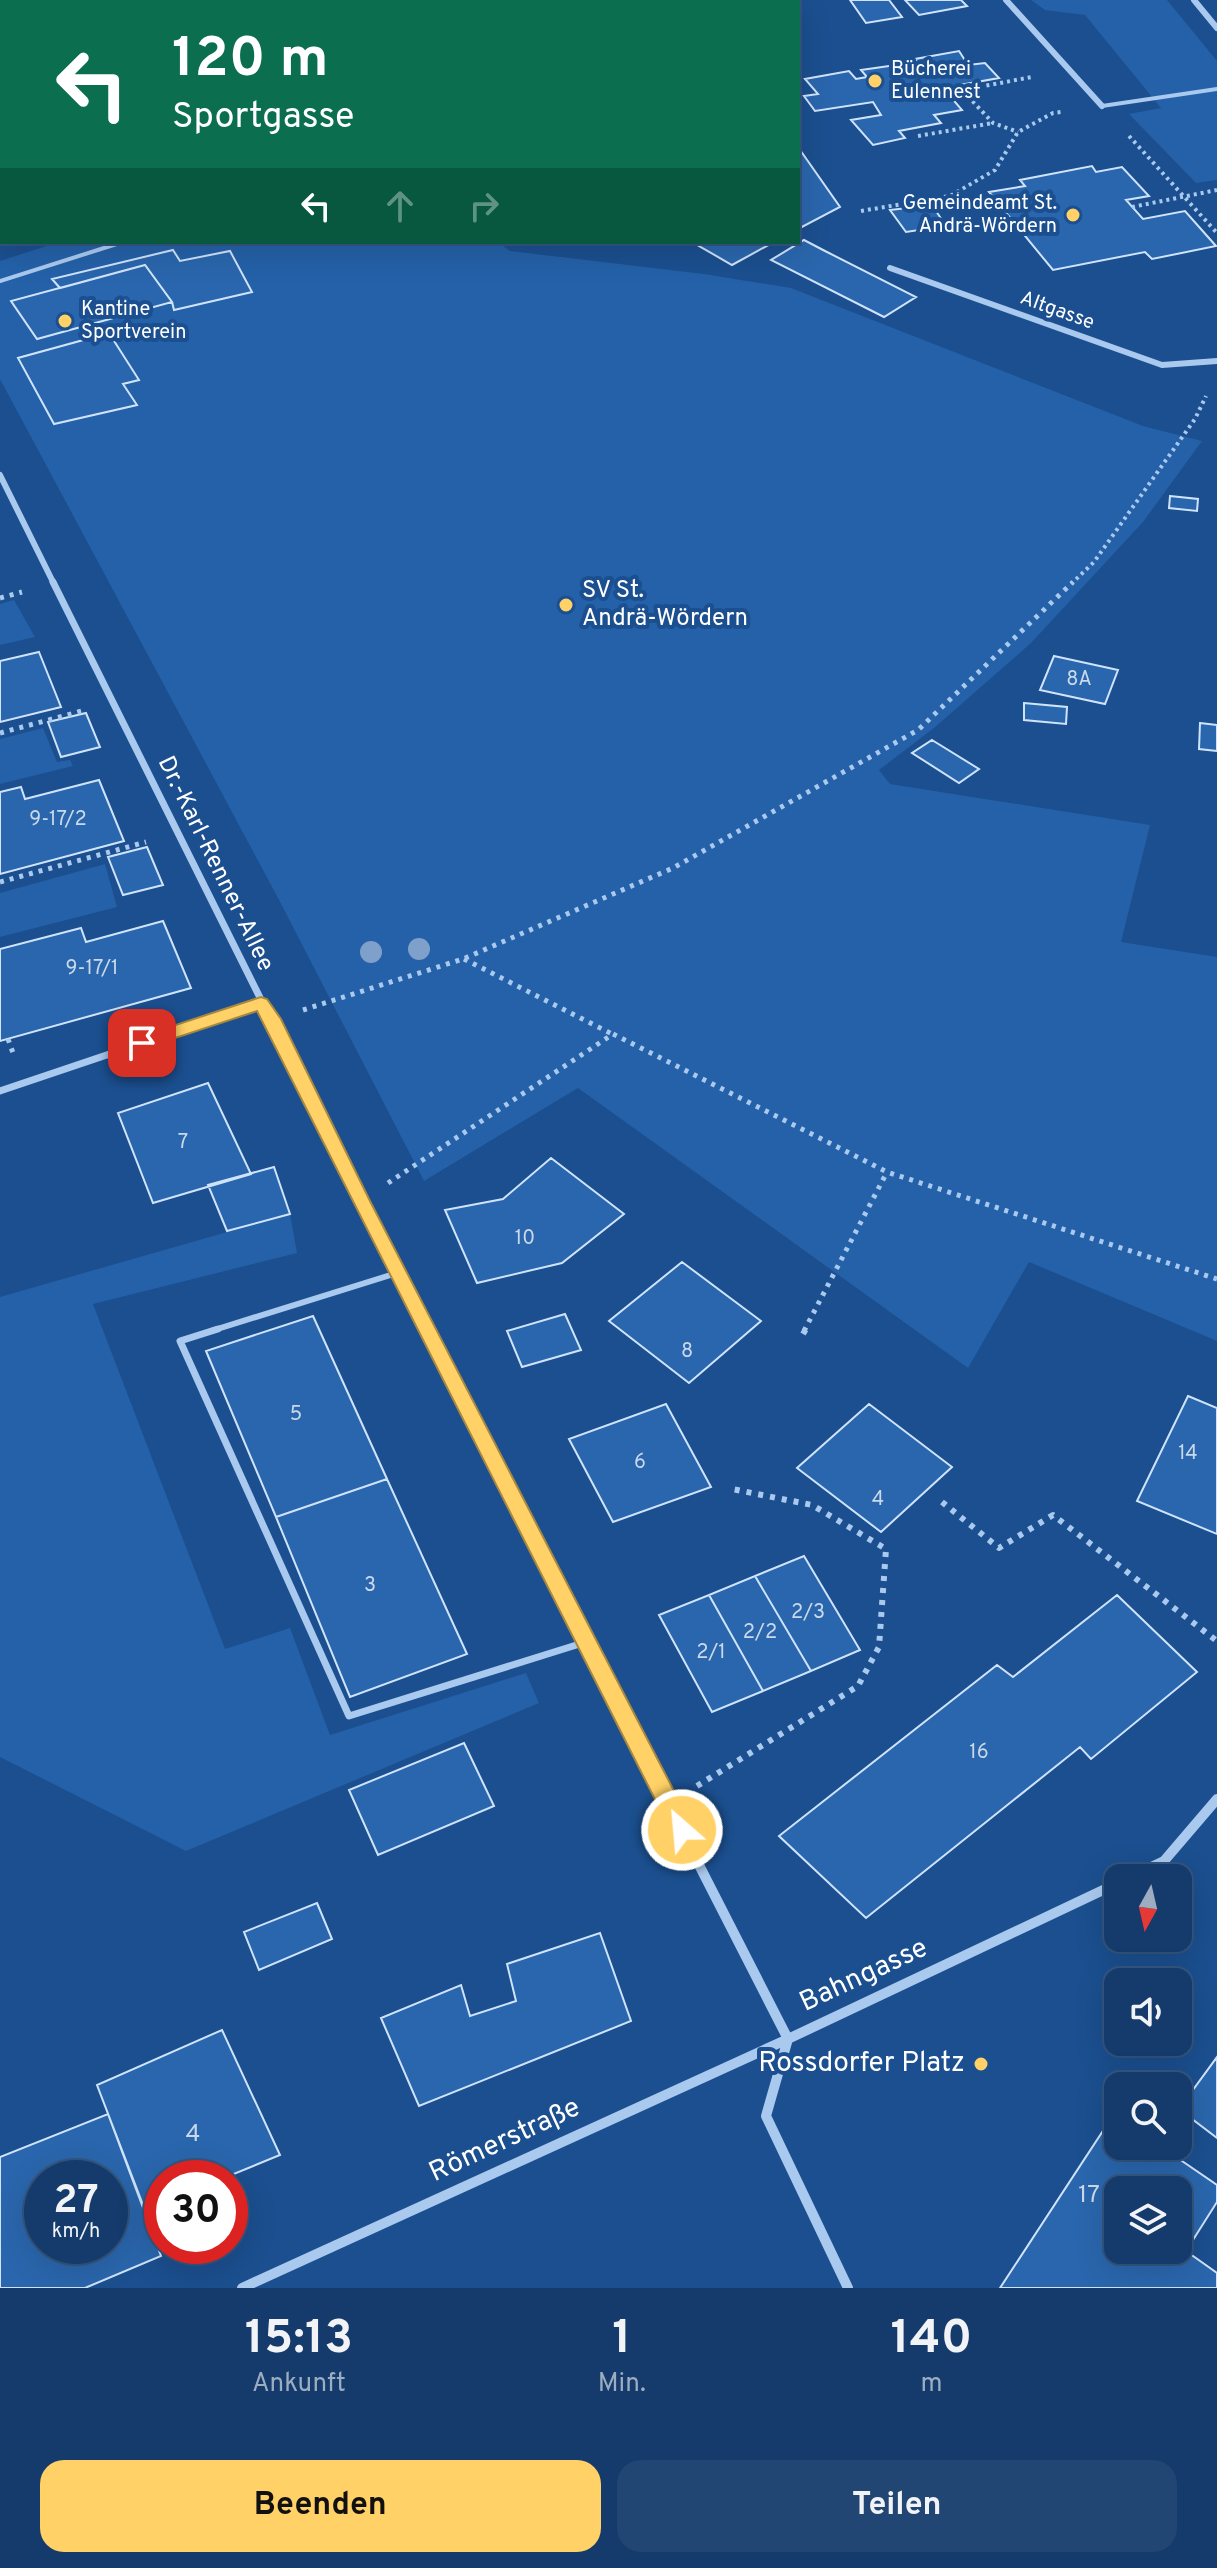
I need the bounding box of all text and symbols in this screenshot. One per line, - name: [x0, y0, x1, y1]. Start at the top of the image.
- text: 120 m: [172, 26, 329, 96]
- icon: left: [40, 32, 144, 136]
- place label: Bücherei Eulennest: [891, 57, 981, 106]
- marker: Bücherei Eulennest: [866, 72, 884, 90]
- text: Sportgasse: [172, 95, 354, 141]
- icon: left: [294, 184, 338, 228]
- icon: ahead: [378, 184, 422, 228]
- icon: right: [462, 184, 506, 228]
- place label: Gemeindeamt St. Andrä-Wördern: [903, 191, 1057, 240]
- marker: Gemeindeamt St. Andrä-Wördern: [1064, 206, 1082, 224]
- street label: Altgasse: [1016, 286, 1098, 336]
- place label: Kantine Sportverein: [81, 297, 186, 346]
- marker: Kantine Sportverein: [56, 312, 74, 330]
- place label: SV St. Andrä-Wördern: [582, 576, 748, 634]
- marker: SV St. Andrä-Wördern: [557, 596, 575, 614]
- house number: 8A: [1066, 667, 1092, 693]
- street label: Dr.-Karl-Renner-Allee: [150, 752, 280, 976]
- house number: 9-17/2: [29, 807, 87, 833]
- house number: 9-17/1: [66, 956, 118, 982]
- pin: [108, 1009, 176, 1077]
- icon: arrive: [120, 1021, 164, 1065]
- house number: 7: [178, 1130, 188, 1156]
- house number: 10: [515, 1226, 535, 1252]
- house number: 8: [681, 1339, 693, 1365]
- house number: 5: [290, 1402, 302, 1428]
- house number: 14: [1178, 1441, 1198, 1467]
- house number: 6: [634, 1450, 646, 1476]
- house number: 4: [872, 1487, 884, 1513]
- house number: 3: [364, 1573, 376, 1599]
- house number: 2/3: [791, 1600, 825, 1626]
- house number: 2/2: [743, 1620, 777, 1646]
- house number: 2/1: [696, 1640, 726, 1666]
- house number: 16: [969, 1740, 989, 1766]
- position arrow: [640, 1788, 724, 1872]
- north arrow: [1104, 1864, 1192, 1952]
- map controls: [1104, 1864, 1192, 2264]
- street label: Bahngasse: [794, 1931, 934, 2021]
- button: sound: [1104, 1968, 1192, 2056]
- place label: Rossdorfer Platz: [758, 2046, 965, 2082]
- marker: Rossdorfer Platz: [972, 2055, 990, 2073]
- button: search: [1104, 2072, 1192, 2160]
- street label: Römerstraße: [424, 2090, 586, 2192]
- house number: 4: [186, 2120, 200, 2150]
- speed limit sign: 30: [144, 2160, 248, 2264]
- button: layers: [1104, 2176, 1192, 2264]
- text: 27: [53, 2177, 99, 2227]
- house number: 17: [1078, 2181, 1100, 2211]
- text: km/h: [52, 2219, 100, 2245]
- text: 15:13: [245, 2310, 353, 2370]
- text: 1: [612, 2310, 631, 2370]
- text: 140: [891, 2310, 972, 2370]
- text: Ankunft: [252, 2368, 346, 2401]
- text: Min.: [598, 2368, 646, 2401]
- text: m: [920, 2368, 942, 2401]
- button: Beenden: [40, 2460, 601, 2552]
- button: Teilen: [617, 2460, 1177, 2552]

